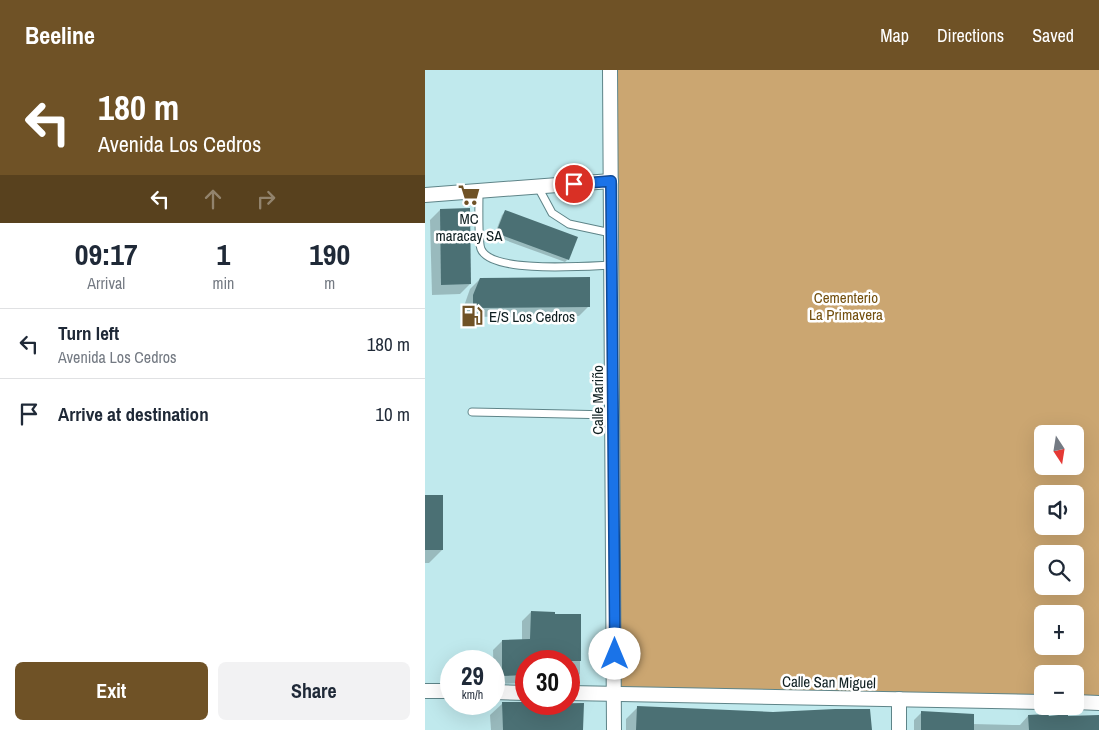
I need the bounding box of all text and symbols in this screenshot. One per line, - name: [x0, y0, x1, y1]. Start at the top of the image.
- text: Beeline: [25, 19, 95, 51]
- text: Map: [880, 23, 909, 48]
- text: Directions: [937, 23, 1004, 48]
- text: Saved: [1032, 23, 1074, 48]
- text: 180 m: [98, 84, 179, 131]
- icon: left: [15, 90, 80, 155]
- text: Avenida Los Cedros: [98, 129, 261, 159]
- pin: [553, 163, 595, 205]
- icon: arrive: [560, 170, 588, 198]
- supermarket icon: MC maracay SA: [456, 182, 482, 208]
- icon: left: [146, 185, 174, 213]
- icon: ahead: [199, 185, 227, 213]
- icon: right: [252, 185, 280, 213]
- place label: MC maracay SA: [436, 208, 503, 246]
- text: 09:17: [75, 234, 138, 274]
- text: 1: [217, 234, 230, 274]
- text: 190: [309, 234, 350, 274]
- text: Arrival: [87, 272, 125, 294]
- text: min: [212, 272, 234, 294]
- text: m: [324, 272, 335, 294]
- park label: Cementerio La Primavera: [809, 287, 883, 325]
- fuel station icon: E/S Los Cedros: [459, 303, 485, 329]
- place label: E/S Los Cedros: [489, 306, 575, 327]
- text: Turn left: [58, 320, 119, 346]
- icon: left: [15, 330, 43, 358]
- text: 180 m: [367, 331, 410, 357]
- text: Avenida Los Cedros: [58, 346, 177, 368]
- street label: Calle Mariño: [587, 365, 608, 435]
- icon: arrive: [15, 400, 43, 428]
- text: Arrive at destination: [58, 401, 209, 427]
- text: 10 m: [375, 401, 410, 427]
- north arrow: [1034, 425, 1084, 475]
- map controls: [1034, 425, 1084, 715]
- button: sound: [1034, 485, 1084, 535]
- button: search: [1034, 545, 1084, 595]
- button: +: [1034, 605, 1084, 655]
- position arrow: [588, 627, 640, 679]
- speed limit sign: 30: [515, 650, 580, 715]
- text: 29: [461, 659, 484, 693]
- button: Exit: [15, 662, 208, 720]
- button: Share: [218, 662, 410, 720]
- button: −: [1034, 665, 1084, 715]
- street label: Calle San Miguel: [782, 671, 876, 693]
- text: km/h: [462, 687, 483, 703]

